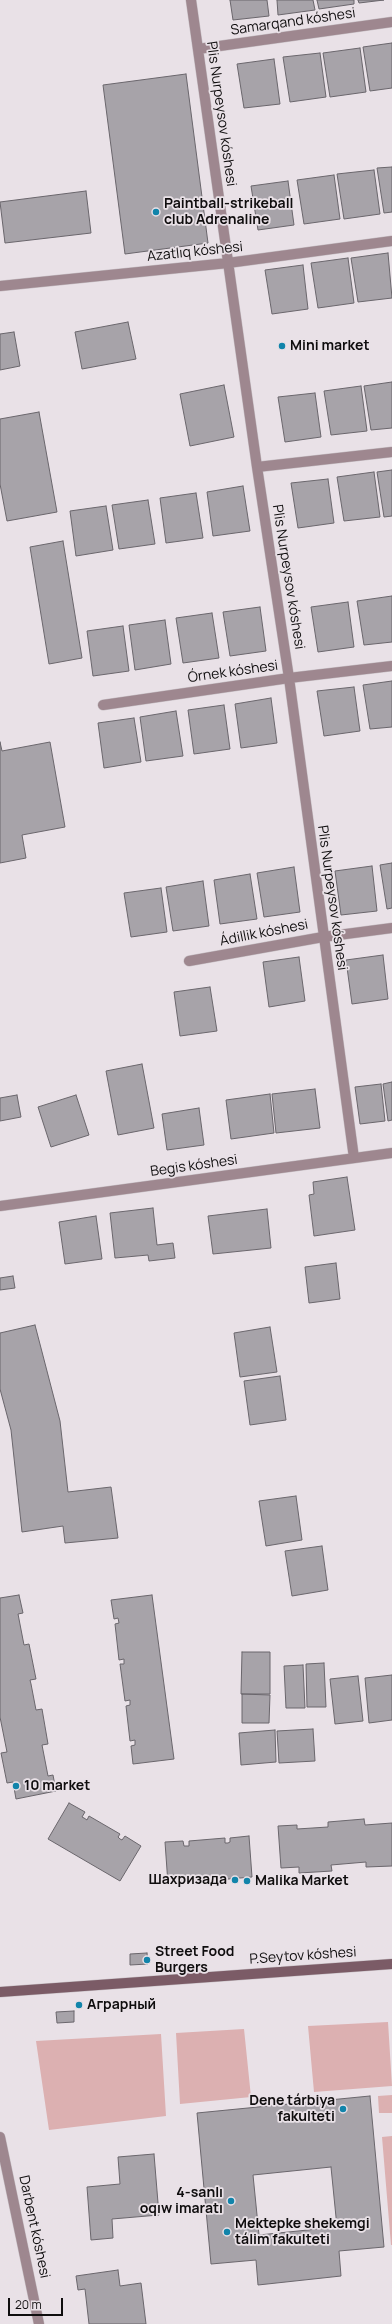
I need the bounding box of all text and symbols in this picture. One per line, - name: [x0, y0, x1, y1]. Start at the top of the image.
- street label: Samarqand kóshesi: [229, 5, 357, 39]
- street label: Plis Nurpeysov kóshesi: [202, 40, 240, 188]
- place label: Paintball-strikeball club Adrenaline: [164, 196, 294, 228]
- marker: Paintball-strikeball club Adrenaline: [151, 207, 161, 217]
- street label: Azatlıq kóshesi: [146, 239, 244, 265]
- place label: Mini market: [290, 338, 369, 354]
- marker: Mini market: [277, 341, 287, 351]
- street label: Plis Nurpeysov kóshesi: [268, 503, 308, 651]
- street label: Órnek kóshesi: [187, 657, 279, 687]
- street label: Plis Nurpeysov kóshesi: [313, 824, 351, 972]
- street label: Ádillik kóshesi: [218, 916, 310, 950]
- street label: Begis kóshesi: [149, 1152, 239, 1180]
- place label: 10 market: [24, 1778, 90, 1794]
- marker: 10 market: [11, 1781, 21, 1791]
- place label: Шахризада: [149, 1872, 227, 1888]
- place label: Malika Market: [255, 1873, 349, 1889]
- marker: Шахризада: [230, 1875, 240, 1885]
- marker: Malika Market: [242, 1876, 252, 1886]
- place label: Street Food Burgers: [155, 1944, 234, 1976]
- street label: P.Seytov kóshesi: [249, 1944, 357, 1968]
- marker: Street Food Burgers: [142, 1955, 152, 1965]
- place label: Аграрный: [87, 1997, 156, 2013]
- marker: Аграрный: [74, 2000, 84, 2010]
- place label: Dene tárbiya fakulteti: [249, 2093, 335, 2126]
- marker: Dene tárbiya fakulteti: [338, 2104, 348, 2114]
- street label: Darbent kóshesi: [15, 2174, 53, 2280]
- place label: 4-sanlı oqıw imaratı: [140, 2185, 223, 2218]
- marker: 4-sanlı oqıw imaratı: [226, 2196, 236, 2206]
- place label: Mektepke shekemgi tálim fakulteti: [235, 2216, 370, 2248]
- marker: Mektepke shekemgi tálim fakulteti: [222, 2227, 232, 2237]
- scale bar: [10, 2290, 65, 2316]
- text: 20 m: [15, 2296, 42, 2313]

